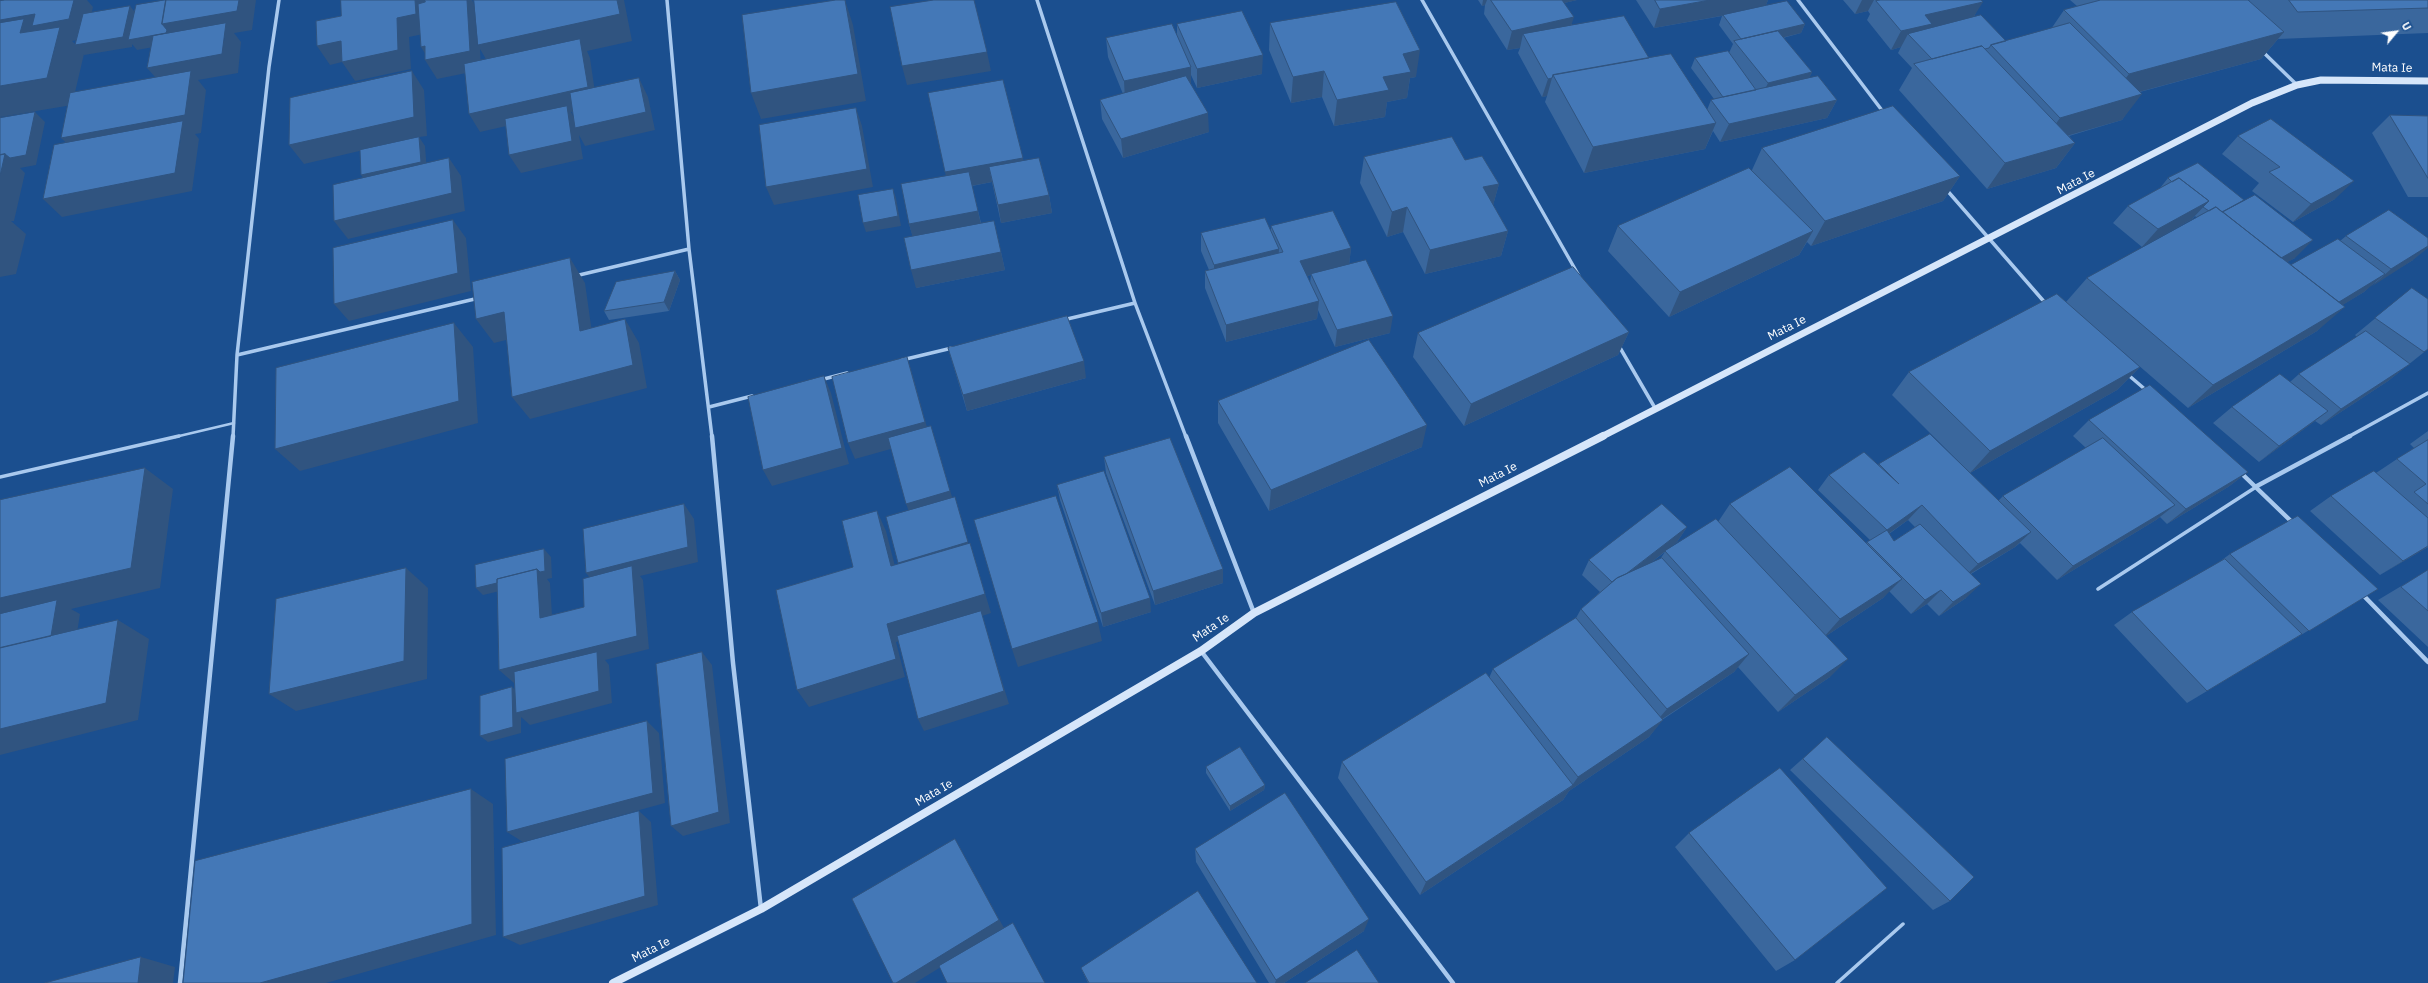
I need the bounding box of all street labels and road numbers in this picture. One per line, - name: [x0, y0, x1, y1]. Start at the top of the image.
- street label: Mata Ie: [2371, 60, 2413, 76]
- street label: Mata Ie: [2055, 166, 2097, 198]
- street label: Mata Ie: [1765, 312, 1809, 344]
- street label: Mata Ie: [1476, 459, 1520, 491]
- street label: Mata Ie: [1190, 611, 1232, 645]
- street label: Mata Ie: [913, 777, 955, 809]
- street label: Mata Ie: [629, 934, 673, 966]

